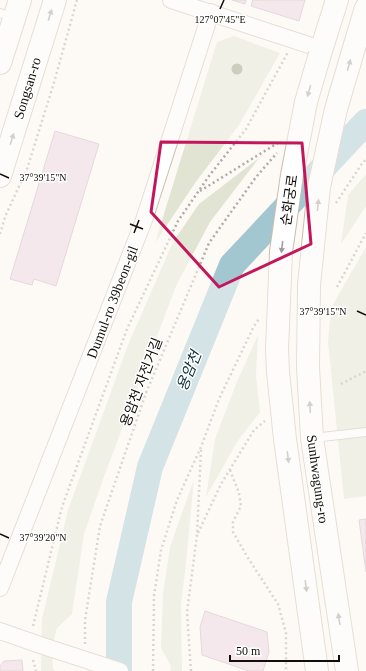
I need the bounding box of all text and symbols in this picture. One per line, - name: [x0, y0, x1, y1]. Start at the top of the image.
- one-way arrow: [47, 8, 53, 20]
- text: 127°07'45"E: [195, 14, 246, 25]
- street label: Songsan-ro: [11, 55, 44, 121]
- one-way arrow: [346, 58, 352, 70]
- one-way arrow: [306, 85, 312, 97]
- one-way arrow: [9, 133, 15, 145]
- text: 37°39'15"N: [19, 172, 67, 183]
- street label: 순화궁로: [278, 173, 301, 227]
- one-way arrow: [314, 199, 321, 211]
- one-way arrow: [279, 241, 285, 253]
- street label: Dumul-ro 39beon-gil: [84, 244, 141, 361]
- text: 37°39'15"N: [299, 306, 347, 317]
- street label: 용암천 자전거길: [117, 335, 165, 429]
- water label: 용암천: [174, 347, 205, 393]
- one-way arrow: [307, 400, 313, 413]
- street label: Sunhwagung-ro: [304, 434, 331, 524]
- one-way arrow: [285, 451, 291, 464]
- text: 37°39'20"N: [19, 532, 67, 543]
- one-way arrow: [303, 580, 309, 592]
- one-way arrow: [336, 613, 342, 625]
- scale bar: [230, 637, 339, 663]
- text: 50 m: [236, 644, 261, 658]

